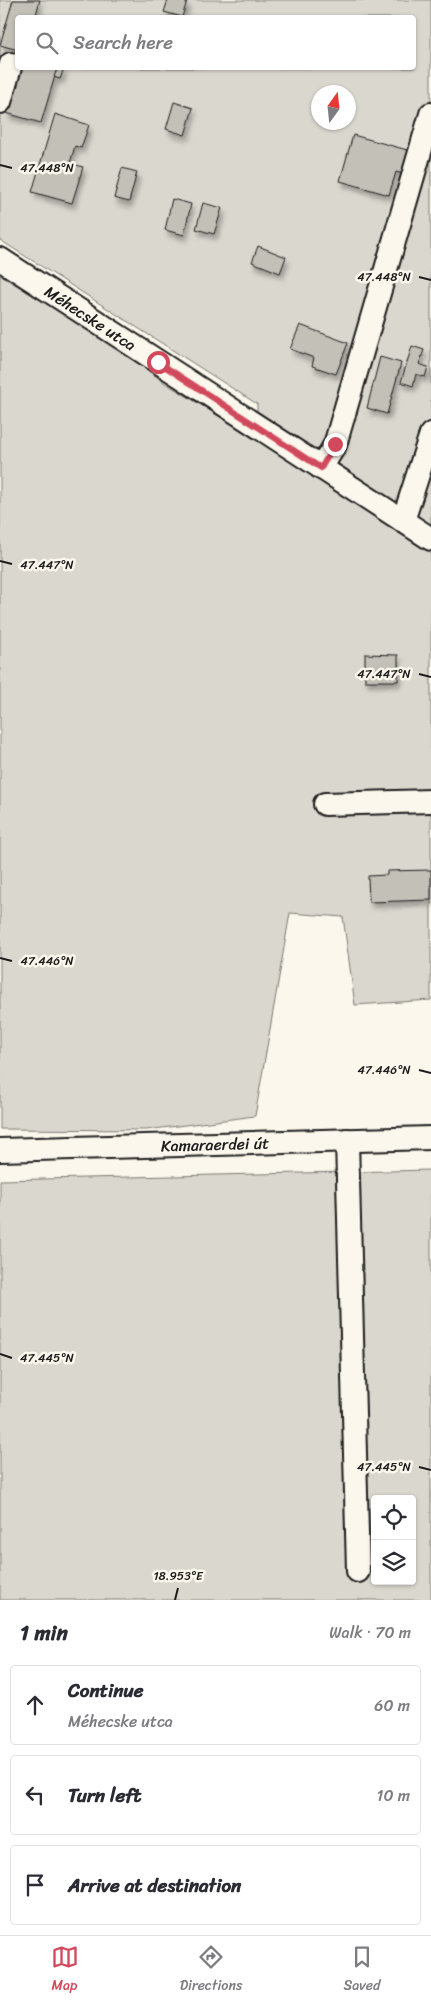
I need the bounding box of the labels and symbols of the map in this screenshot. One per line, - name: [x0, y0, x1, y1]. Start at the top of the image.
- north arrow: [311, 85, 356, 130]
- text: 47.448°N: [20, 157, 75, 179]
- text: 47.448°N: [357, 266, 412, 288]
- street label: Méhecske utca: [39, 277, 142, 359]
- route start: [147, 351, 170, 374]
- route end: [324, 433, 347, 456]
- text: 47.447°N: [20, 554, 74, 576]
- text: 47.447°N: [357, 663, 411, 685]
- text: 47.446°N: [20, 950, 74, 972]
- text: 47.446°N: [357, 1059, 411, 1081]
- street label: Kamaraerdei út: [160, 1128, 269, 1160]
- text: 47.445°N: [20, 1347, 75, 1369]
- text: 47.445°N: [357, 1456, 412, 1478]
- text: 18.953°E: [153, 1565, 204, 1587]

